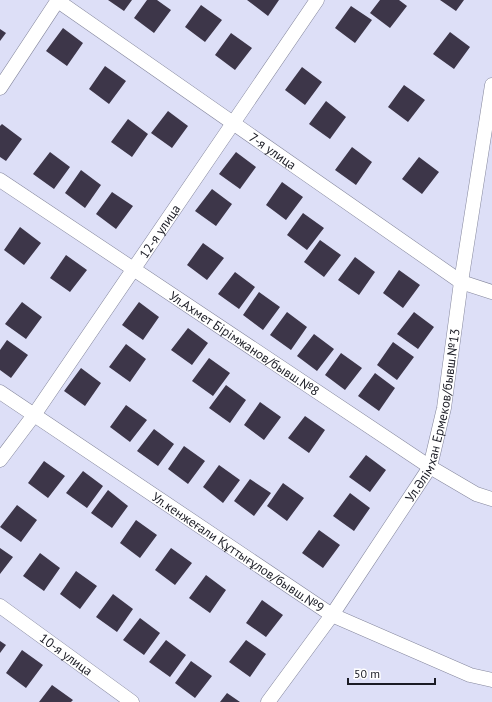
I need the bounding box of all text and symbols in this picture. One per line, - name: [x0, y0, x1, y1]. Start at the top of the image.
- street label: 7-я улица: [246, 129, 300, 173]
- street label: 12-я улица: [135, 201, 184, 261]
- street label: Ул.Ахмет Бірімжанов/бывш.№8: [166, 287, 323, 399]
- street label: Ул.Әлімхан Ермеков/бывш.№13: [401, 327, 463, 505]
- street label: Ул.кенжеғали Құттығұлов/бывш.№9: [149, 488, 328, 616]
- street label: 10-я улица: [36, 629, 96, 679]
- scale bar: [348, 660, 435, 686]
- text: 50 m: [354, 666, 380, 681]

